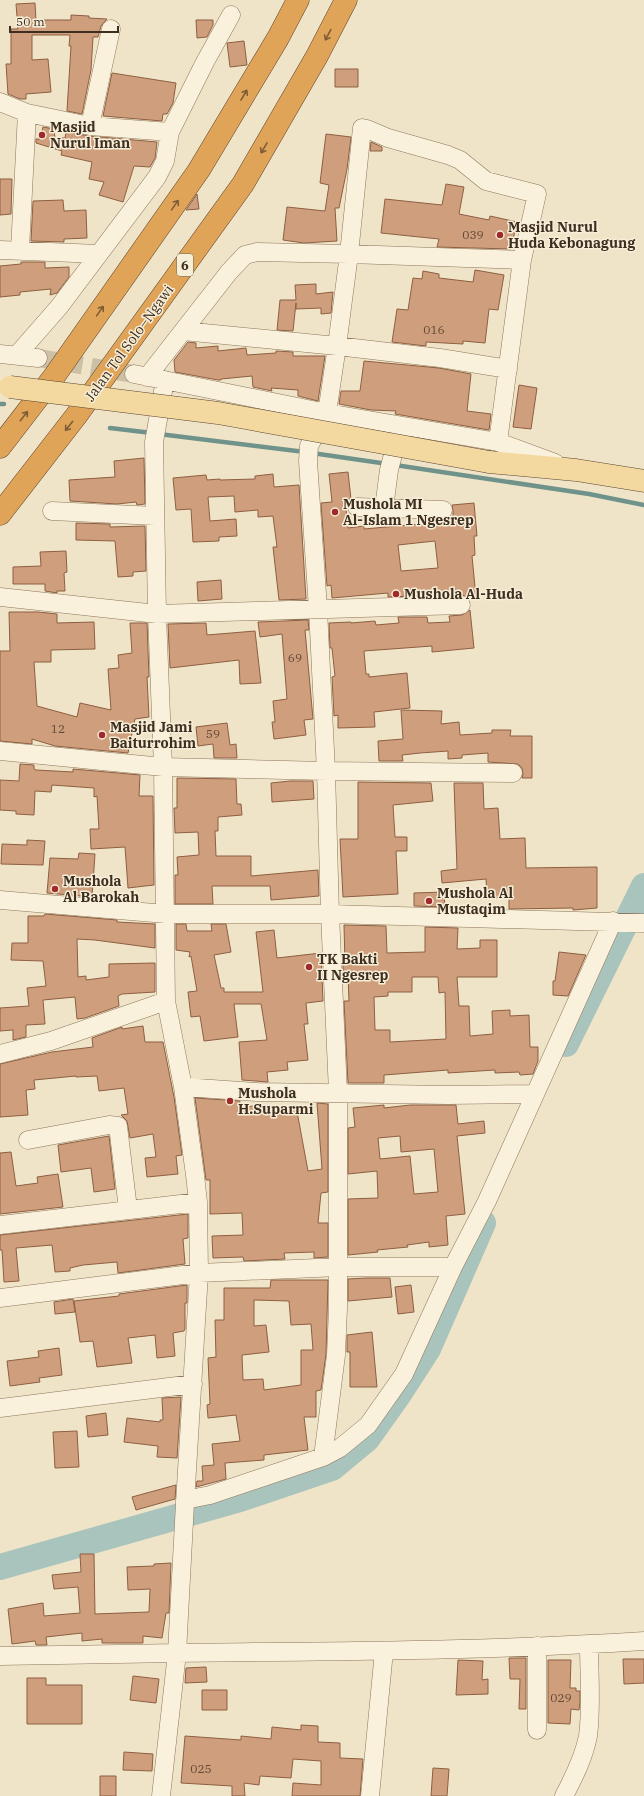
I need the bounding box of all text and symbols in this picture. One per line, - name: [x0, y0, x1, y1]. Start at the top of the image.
- scale bar: [10, 8, 118, 34]
- text: 50 m: [16, 14, 45, 29]
- one-way arrow: [324, 28, 332, 40]
- one-way arrow: [240, 90, 248, 101]
- place label: Masjid Nurul Iman: [50, 118, 130, 152]
- marker: Masjid Nurul Iman: [37, 130, 47, 140]
- one-way arrow: [260, 142, 268, 154]
- one-way arrow: [171, 200, 179, 211]
- place label: Masjid Nurul Huda Kebonagung: [508, 218, 636, 252]
- house number: 039: [462, 227, 484, 242]
- marker: Masjid Nurul Huda Kebonagung: [495, 230, 505, 240]
- road number: 6: [177, 254, 193, 276]
- street label: Jalan Tol Solo–Ngawi: [81, 281, 177, 405]
- one-way arrow: [96, 306, 104, 317]
- house number: 016: [423, 322, 445, 337]
- one-way arrow: [19, 411, 28, 422]
- one-way arrow: [64, 420, 73, 431]
- place label: Mushola MI Al-Islam 1 Ngesrep: [343, 495, 474, 529]
- marker: Mushola MI Al-Islam 1 Ngesrep: [330, 507, 340, 517]
- place label: Mushola Al-Huda: [404, 585, 523, 603]
- marker: Mushola Al-Huda: [391, 589, 401, 599]
- house number: 69: [288, 650, 302, 665]
- place label: Masjid Jami Baiturrohim: [110, 718, 197, 752]
- house number: 12: [51, 721, 65, 736]
- house number: 59: [206, 726, 220, 741]
- marker: Masjid Jami Baiturrohim: [97, 730, 107, 740]
- place label: Mushola Al Barokah: [63, 872, 139, 906]
- marker: Mushola Al Barokah: [50, 884, 60, 894]
- place label: Mushola Al Mustaqim: [437, 884, 514, 918]
- marker: Mushola Al Mustaqim: [424, 896, 434, 906]
- place label: TK Bakti II Ngesrep: [317, 950, 389, 984]
- marker: TK Bakti II Ngesrep: [304, 962, 314, 972]
- place label: Mushola H.Suparmi: [238, 1084, 314, 1118]
- marker: Mushola H.Suparmi: [225, 1096, 235, 1106]
- house number: 029: [550, 1690, 572, 1705]
- house number: 025: [190, 1761, 212, 1776]

